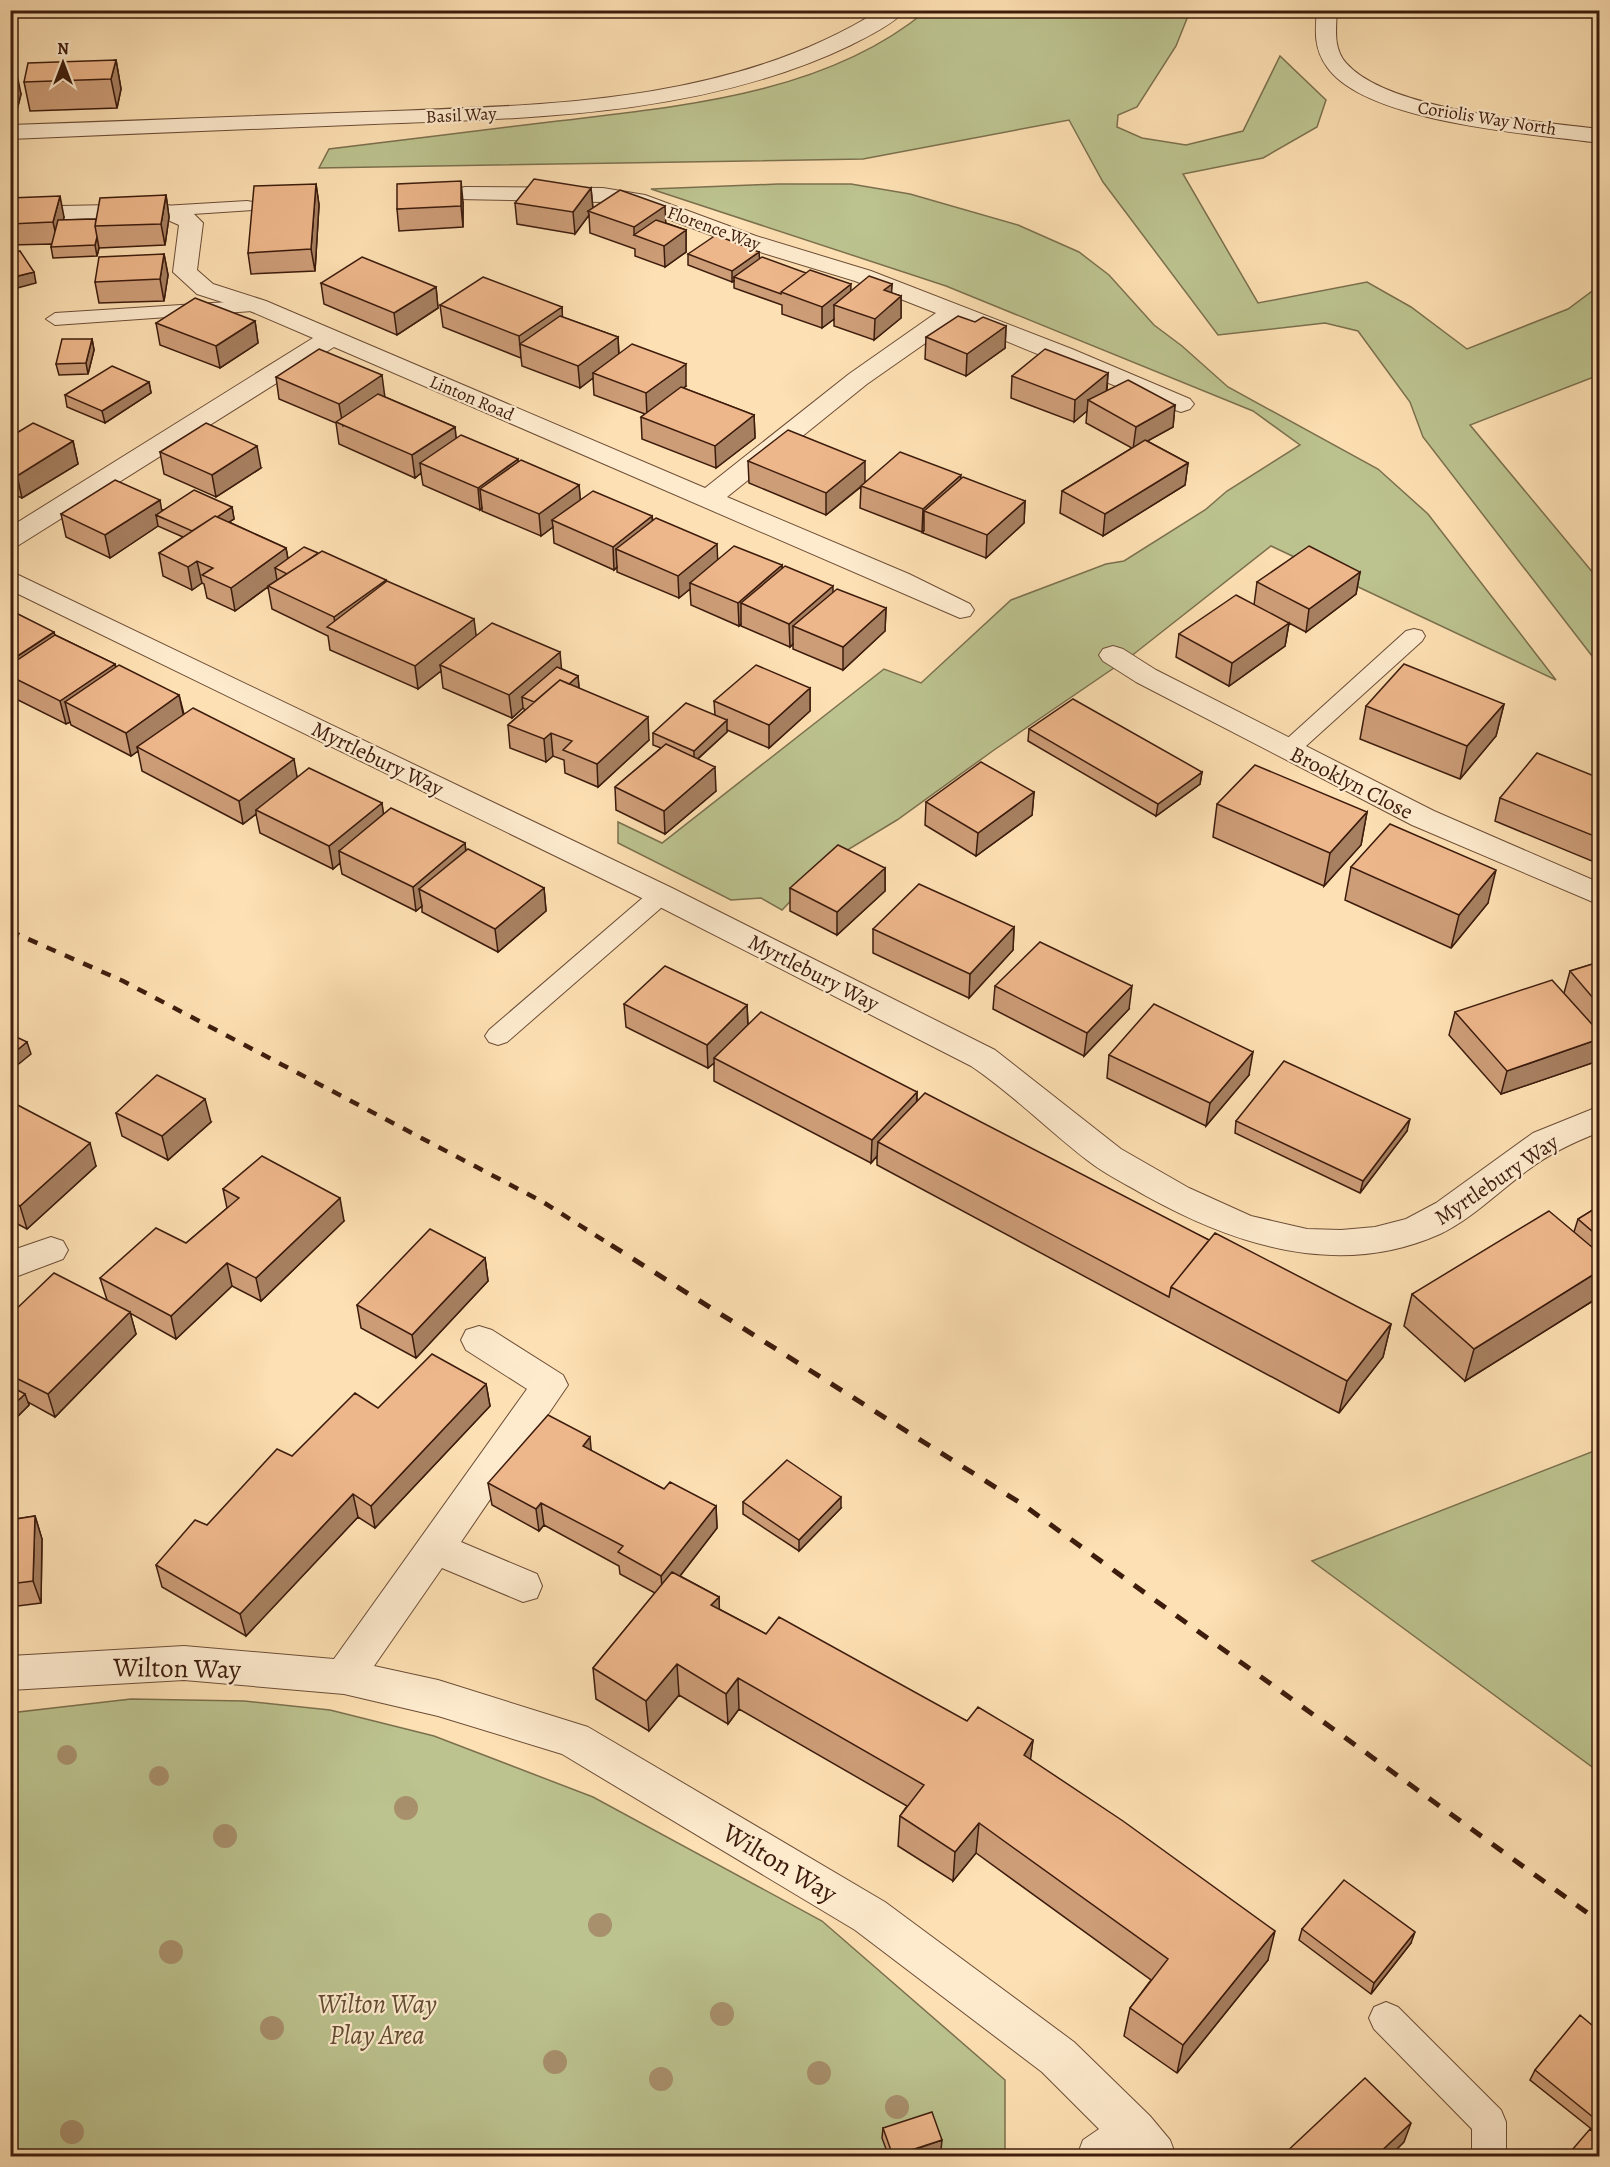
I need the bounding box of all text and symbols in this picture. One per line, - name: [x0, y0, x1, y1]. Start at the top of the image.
- north arrow: [33, 33, 93, 93]
- text: N: [57, 38, 69, 60]
- street label: Coriolis Way North: [1416, 95, 1558, 141]
- street label: Basil Way: [425, 101, 498, 129]
- street label: Florence Way: [664, 200, 765, 256]
- street label: Linton Road: [426, 369, 518, 427]
- street label: Myrtlebury Way: [307, 714, 449, 804]
- street label: Brooklyn Close: [1285, 739, 1418, 827]
- street label: Myrtlebury Way: [743, 927, 884, 1019]
- street label: Myrtlebury Way: [1429, 1127, 1565, 1232]
- street label: Wilton Way: [112, 1649, 242, 1687]
- street label: Wilton Way: [715, 1814, 845, 1912]
- park label: Wilton Way Play Area: [317, 1986, 437, 2053]

